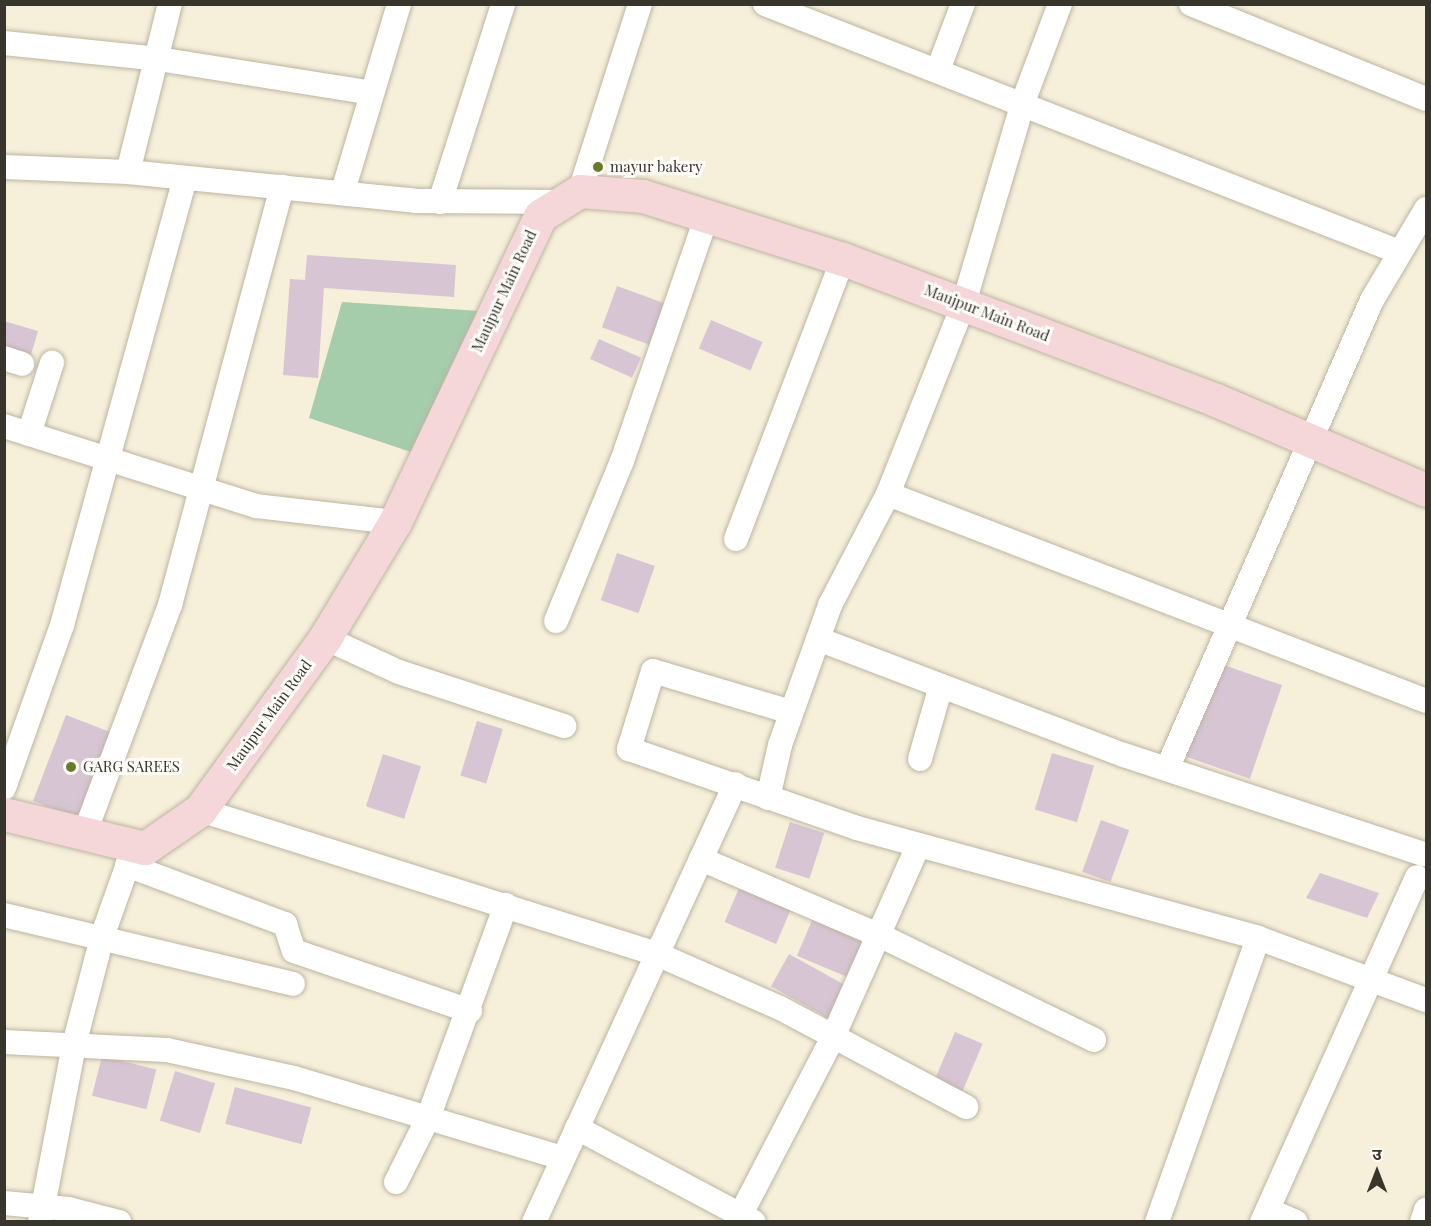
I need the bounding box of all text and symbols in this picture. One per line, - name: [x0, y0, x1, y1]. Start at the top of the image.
- place label: mayur bakery: [610, 158, 703, 176]
- marker: mayur bakery: [591, 160, 605, 174]
- street label: Maujpur Main Road: [468, 227, 540, 355]
- street label: Maujpur Main Road: [922, 281, 1052, 345]
- street label: Maujpur Main Road: [223, 656, 315, 774]
- place label: GARG SAREES: [83, 758, 180, 776]
- marker: GARG SAREES: [64, 760, 78, 774]
- north arrow: [1347, 1142, 1407, 1202]
- text: उ: [1372, 1143, 1382, 1164]

